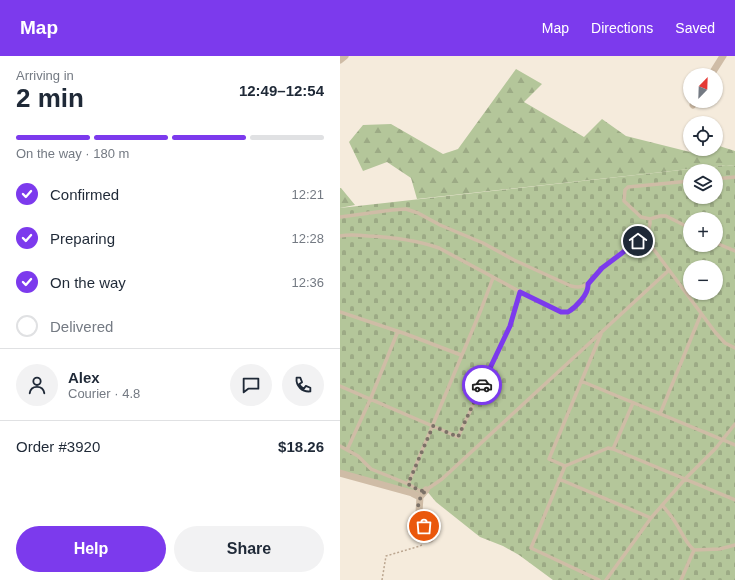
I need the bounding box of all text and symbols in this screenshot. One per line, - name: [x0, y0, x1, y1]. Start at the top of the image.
- text: Map: [20, 17, 58, 38]
- text: Map: [542, 20, 569, 36]
- text: Directions: [591, 20, 653, 36]
- text: Saved: [675, 20, 715, 36]
- text: Arriving in: [16, 68, 74, 83]
- north arrow: [683, 68, 723, 108]
- map controls: [683, 68, 723, 300]
- text: 12:49–12:54: [239, 82, 324, 99]
- text: 2 min: [16, 83, 84, 113]
- button: locate: [683, 116, 723, 156]
- text: On the way · 180 m: [16, 146, 129, 161]
- button: layers: [683, 164, 723, 204]
- icon: check: [16, 183, 38, 205]
- text: Confirmed: [50, 186, 119, 203]
- text: 12:21: [291, 187, 324, 202]
- button: +: [683, 212, 723, 252]
- pin: [621, 224, 655, 258]
- icon: check: [16, 227, 38, 249]
- text: Preparing: [50, 230, 115, 247]
- icon: home: [627, 230, 649, 252]
- text: 12:28: [291, 231, 324, 246]
- button: −: [683, 260, 723, 300]
- icon: check: [16, 271, 38, 293]
- text: On the way: [50, 274, 126, 291]
- text: 12:36: [291, 275, 324, 290]
- text: Delivered: [50, 318, 113, 335]
- button: person: [16, 364, 58, 406]
- button: chat: [230, 364, 272, 406]
- button: phone: [282, 364, 324, 406]
- courier: [462, 365, 502, 405]
- text: Alex: [68, 369, 100, 386]
- icon: car: [471, 374, 493, 396]
- text: Courier · 4.8: [68, 386, 140, 401]
- text: Order #3920: [16, 438, 100, 455]
- text: $18.26: [278, 438, 324, 455]
- pin: [407, 509, 441, 543]
- icon: bag: [413, 515, 435, 537]
- button: Help: [16, 526, 166, 572]
- button: Share: [174, 526, 324, 572]

